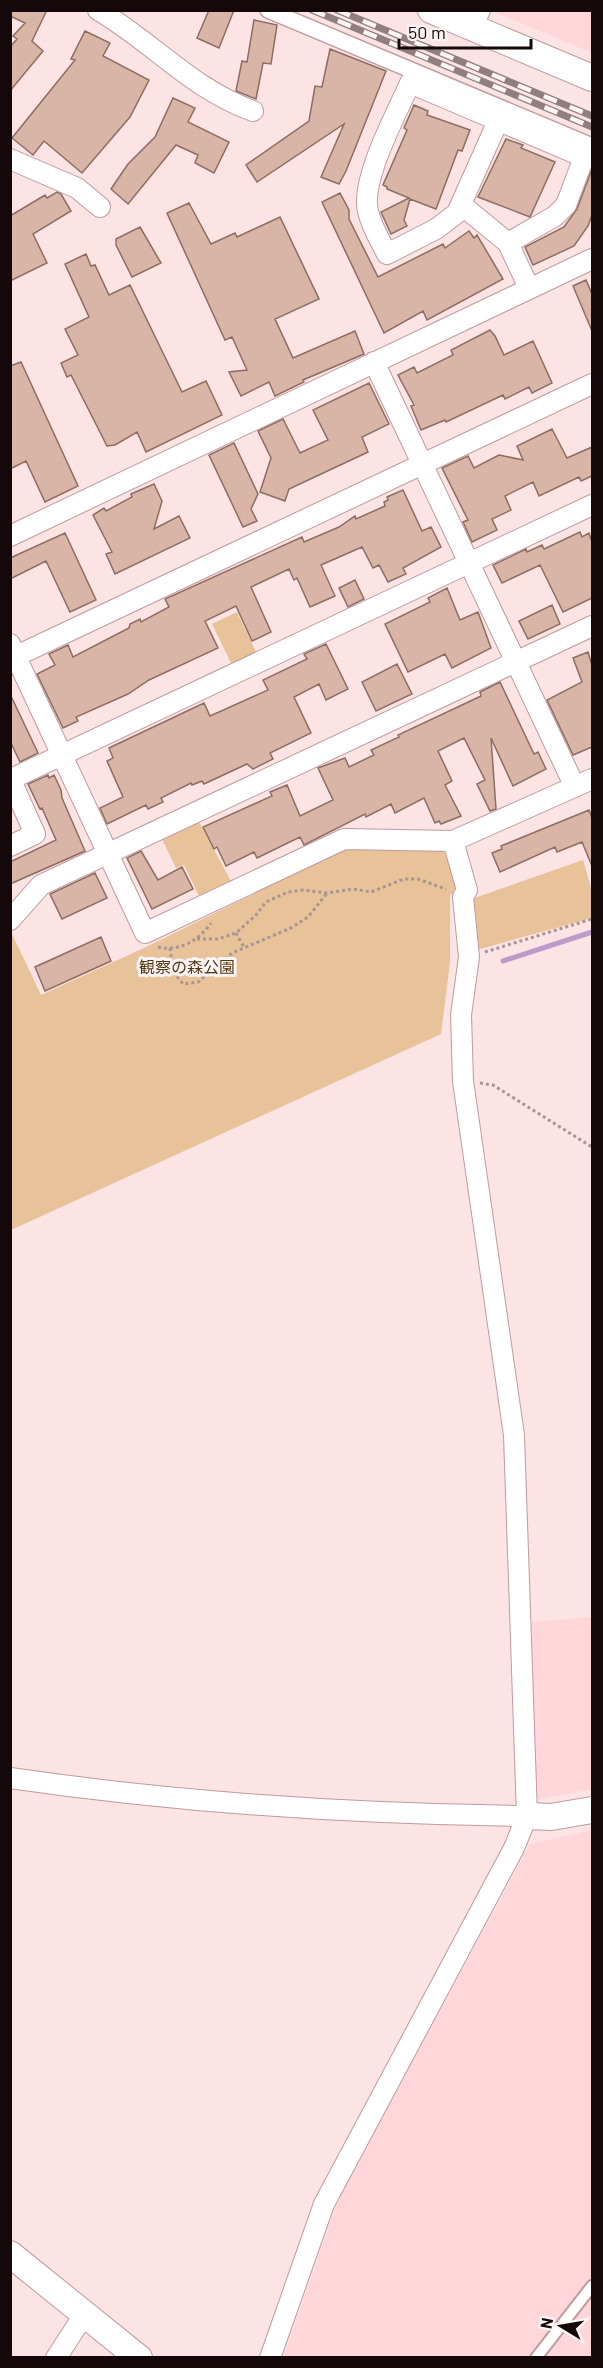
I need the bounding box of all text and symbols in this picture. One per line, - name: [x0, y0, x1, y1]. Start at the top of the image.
- scale bar: [399, 12, 531, 50]
- text: 50 m: [408, 21, 446, 43]
- park label: 観察の森公園: [139, 957, 235, 976]
- north arrow: [531, 2296, 591, 2356]
- text: N: [535, 2316, 556, 2330]

